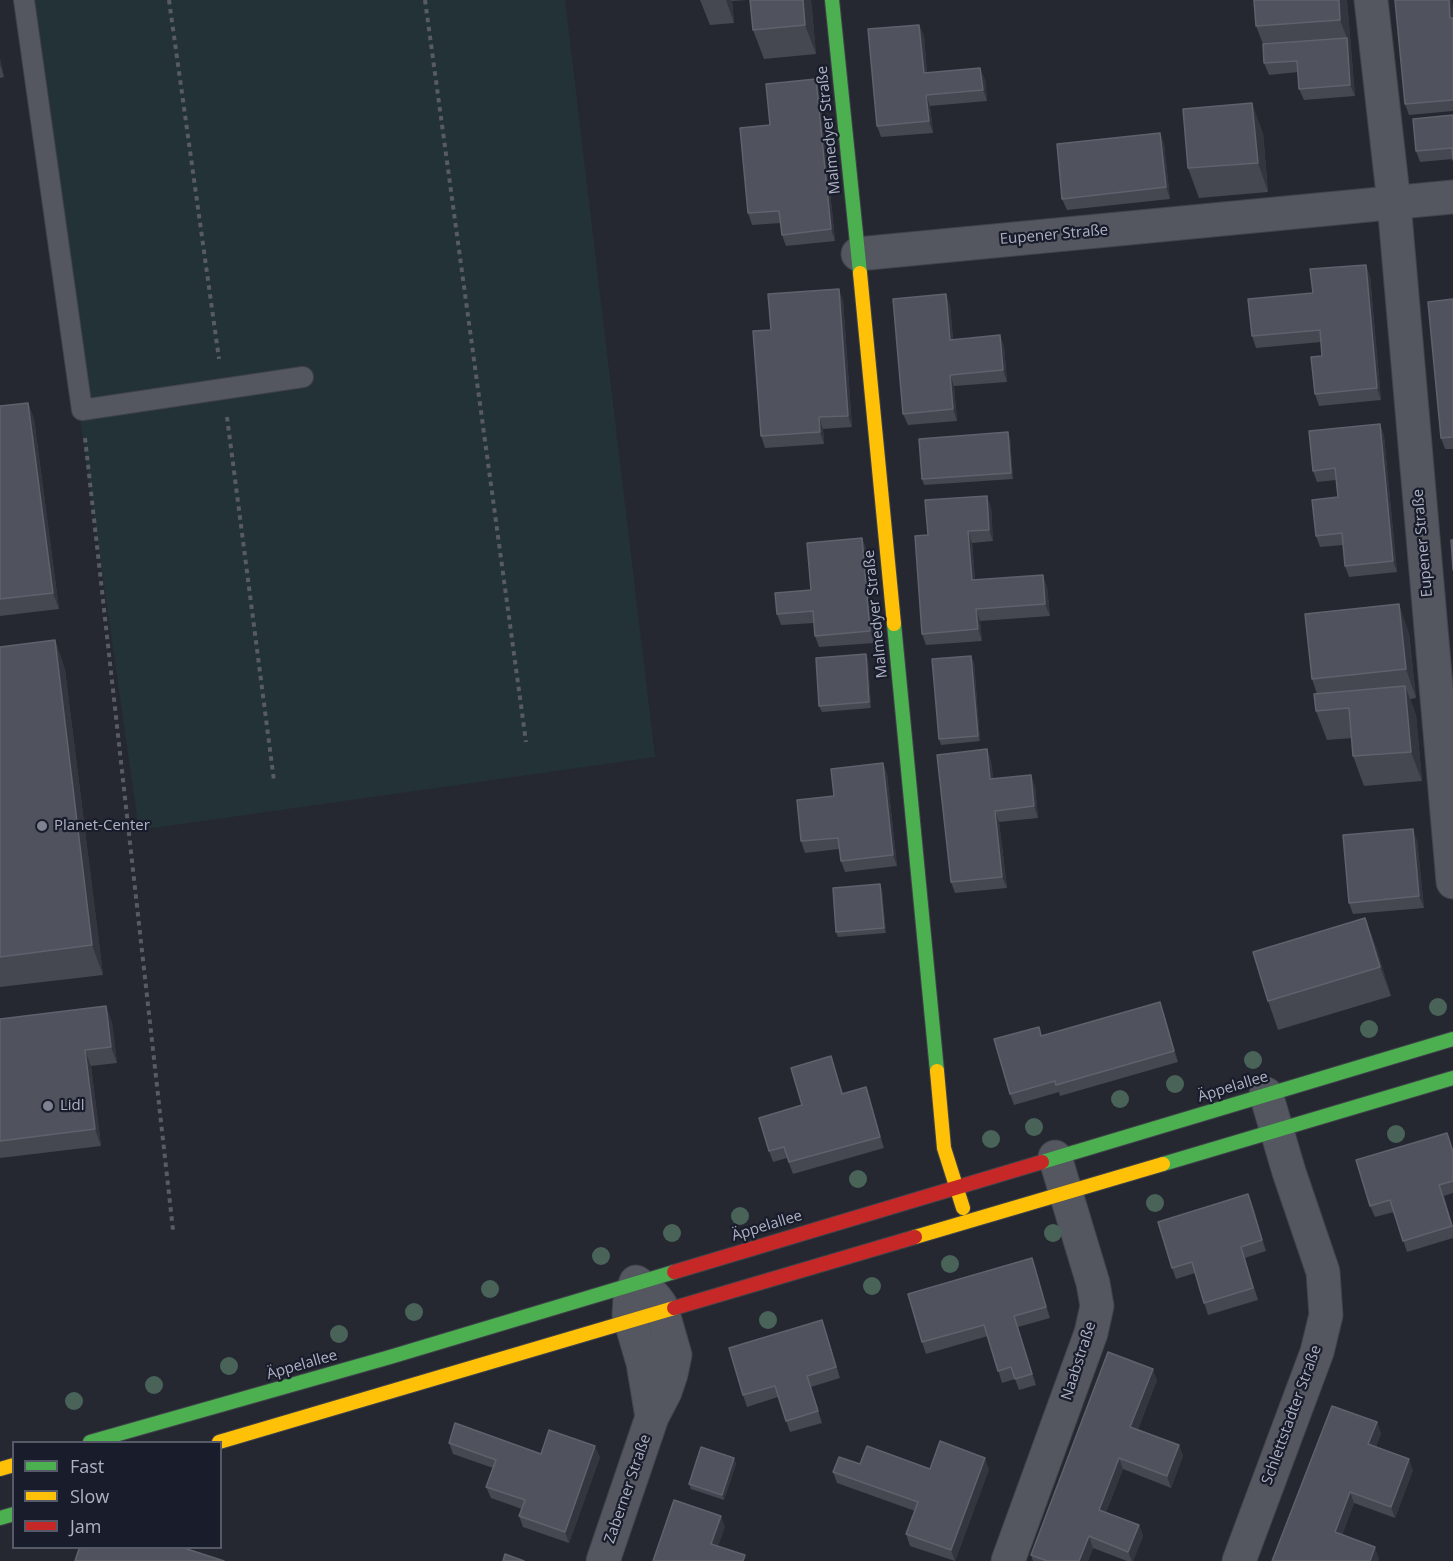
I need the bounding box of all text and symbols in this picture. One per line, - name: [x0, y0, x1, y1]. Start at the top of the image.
- street label: Malmedyer Straße: [813, 65, 845, 195]
- street label: Eupener Straße: [999, 221, 1109, 249]
- street label: Eupener Straße: [1409, 488, 1437, 598]
- street label: Malmedyer Straße: [860, 549, 892, 679]
- place label: Planet-Center: [54, 817, 150, 835]
- marker: Planet-Center: [35, 819, 49, 833]
- street label: Äppelallee: [1196, 1068, 1270, 1106]
- place label: Lidl: [60, 1097, 85, 1115]
- marker: Lidl: [41, 1099, 55, 1113]
- street label: Äppelallee: [730, 1207, 804, 1245]
- street label: Naabstraße: [1058, 1319, 1100, 1403]
- street label: Schlettstadter Straße: [1258, 1343, 1326, 1487]
- street label: Äppelallee: [265, 1346, 339, 1384]
- street label: Zaberner Straße: [601, 1432, 655, 1546]
- legend: [12, 1441, 222, 1549]
- text: Fast: [70, 1454, 104, 1478]
- text: Slow: [70, 1484, 109, 1508]
- text: Jam: [70, 1514, 102, 1538]

